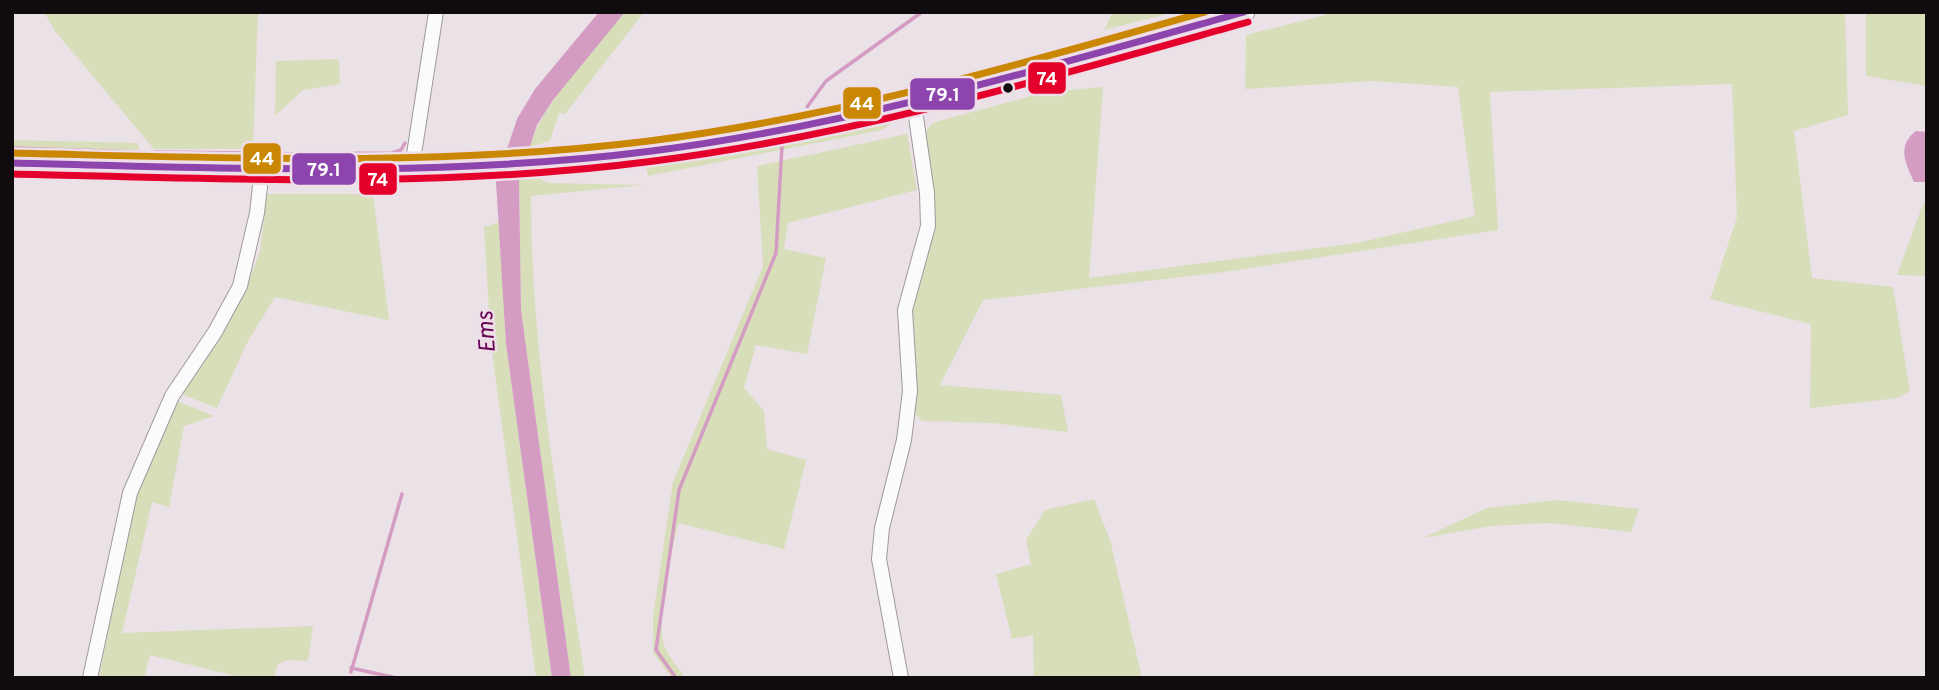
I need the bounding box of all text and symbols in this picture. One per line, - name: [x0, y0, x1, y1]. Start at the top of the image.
- line badge: 74: [1027, 61, 1067, 95]
- text: 74: [1037, 68, 1057, 92]
- line badge: 79.1: [909, 77, 976, 111]
- unlabelled marker: [1001, 81, 1015, 95]
- text: 79.1: [926, 84, 960, 108]
- line badge: 44: [842, 86, 882, 120]
- text: 44: [850, 93, 874, 117]
- line badge: 44: [242, 142, 282, 175]
- text: 44: [250, 148, 274, 172]
- line badge: 79.1: [291, 152, 357, 186]
- text: 79.1: [307, 159, 341, 183]
- line badge: 74: [358, 162, 398, 196]
- text: 74: [368, 169, 388, 193]
- water label: Ems: [472, 309, 504, 354]

